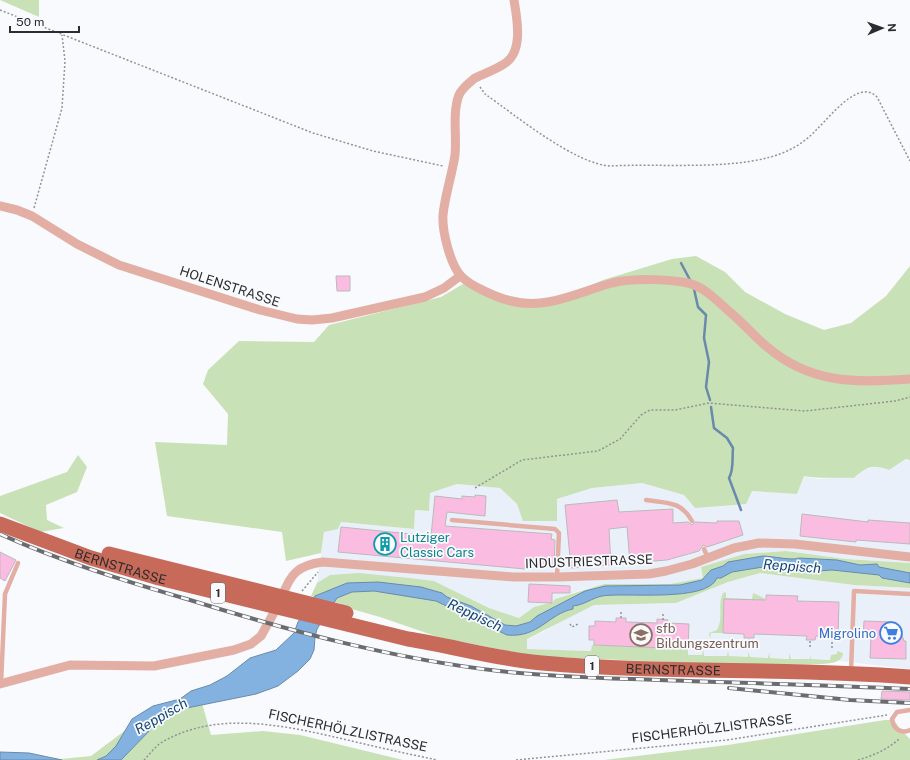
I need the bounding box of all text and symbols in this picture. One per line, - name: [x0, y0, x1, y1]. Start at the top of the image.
- scale bar: [10, 8, 79, 34]
- north arrow: [862, 8, 902, 48]
- text: 50 m: [16, 15, 44, 29]
- text: N: [886, 23, 898, 32]
- street label: HOLENSTRASSE: [178, 263, 282, 310]
- place label: Lutziger Classic Cars: [400, 530, 474, 560]
- building icon: Lutziger Classic Cars: [372, 531, 398, 557]
- street label: BERNSTRASSE: [72, 546, 168, 588]
- street label: INDUSTRIESTRASSE: [525, 552, 653, 571]
- water label: Reppisch: [762, 556, 822, 576]
- road number: 1: [211, 583, 225, 603]
- water label: Reppisch: [445, 595, 505, 635]
- supermarket icon: Migrolino: [878, 620, 904, 646]
- place label: sfb Bildungszentrum: [656, 621, 759, 651]
- school or university icon: sfb Bildungszentrum: [628, 622, 654, 648]
- place label: Migrolino: [819, 626, 876, 641]
- road number: 1: [585, 656, 599, 676]
- street label: BERNSTRASSE: [625, 661, 721, 678]
- water label: Reppisch: [132, 694, 190, 737]
- street label: FISCHERHÖLZLISTRASSE: [267, 706, 429, 755]
- street label: FISCHERHÖLZLISTRASSE: [631, 711, 793, 746]

